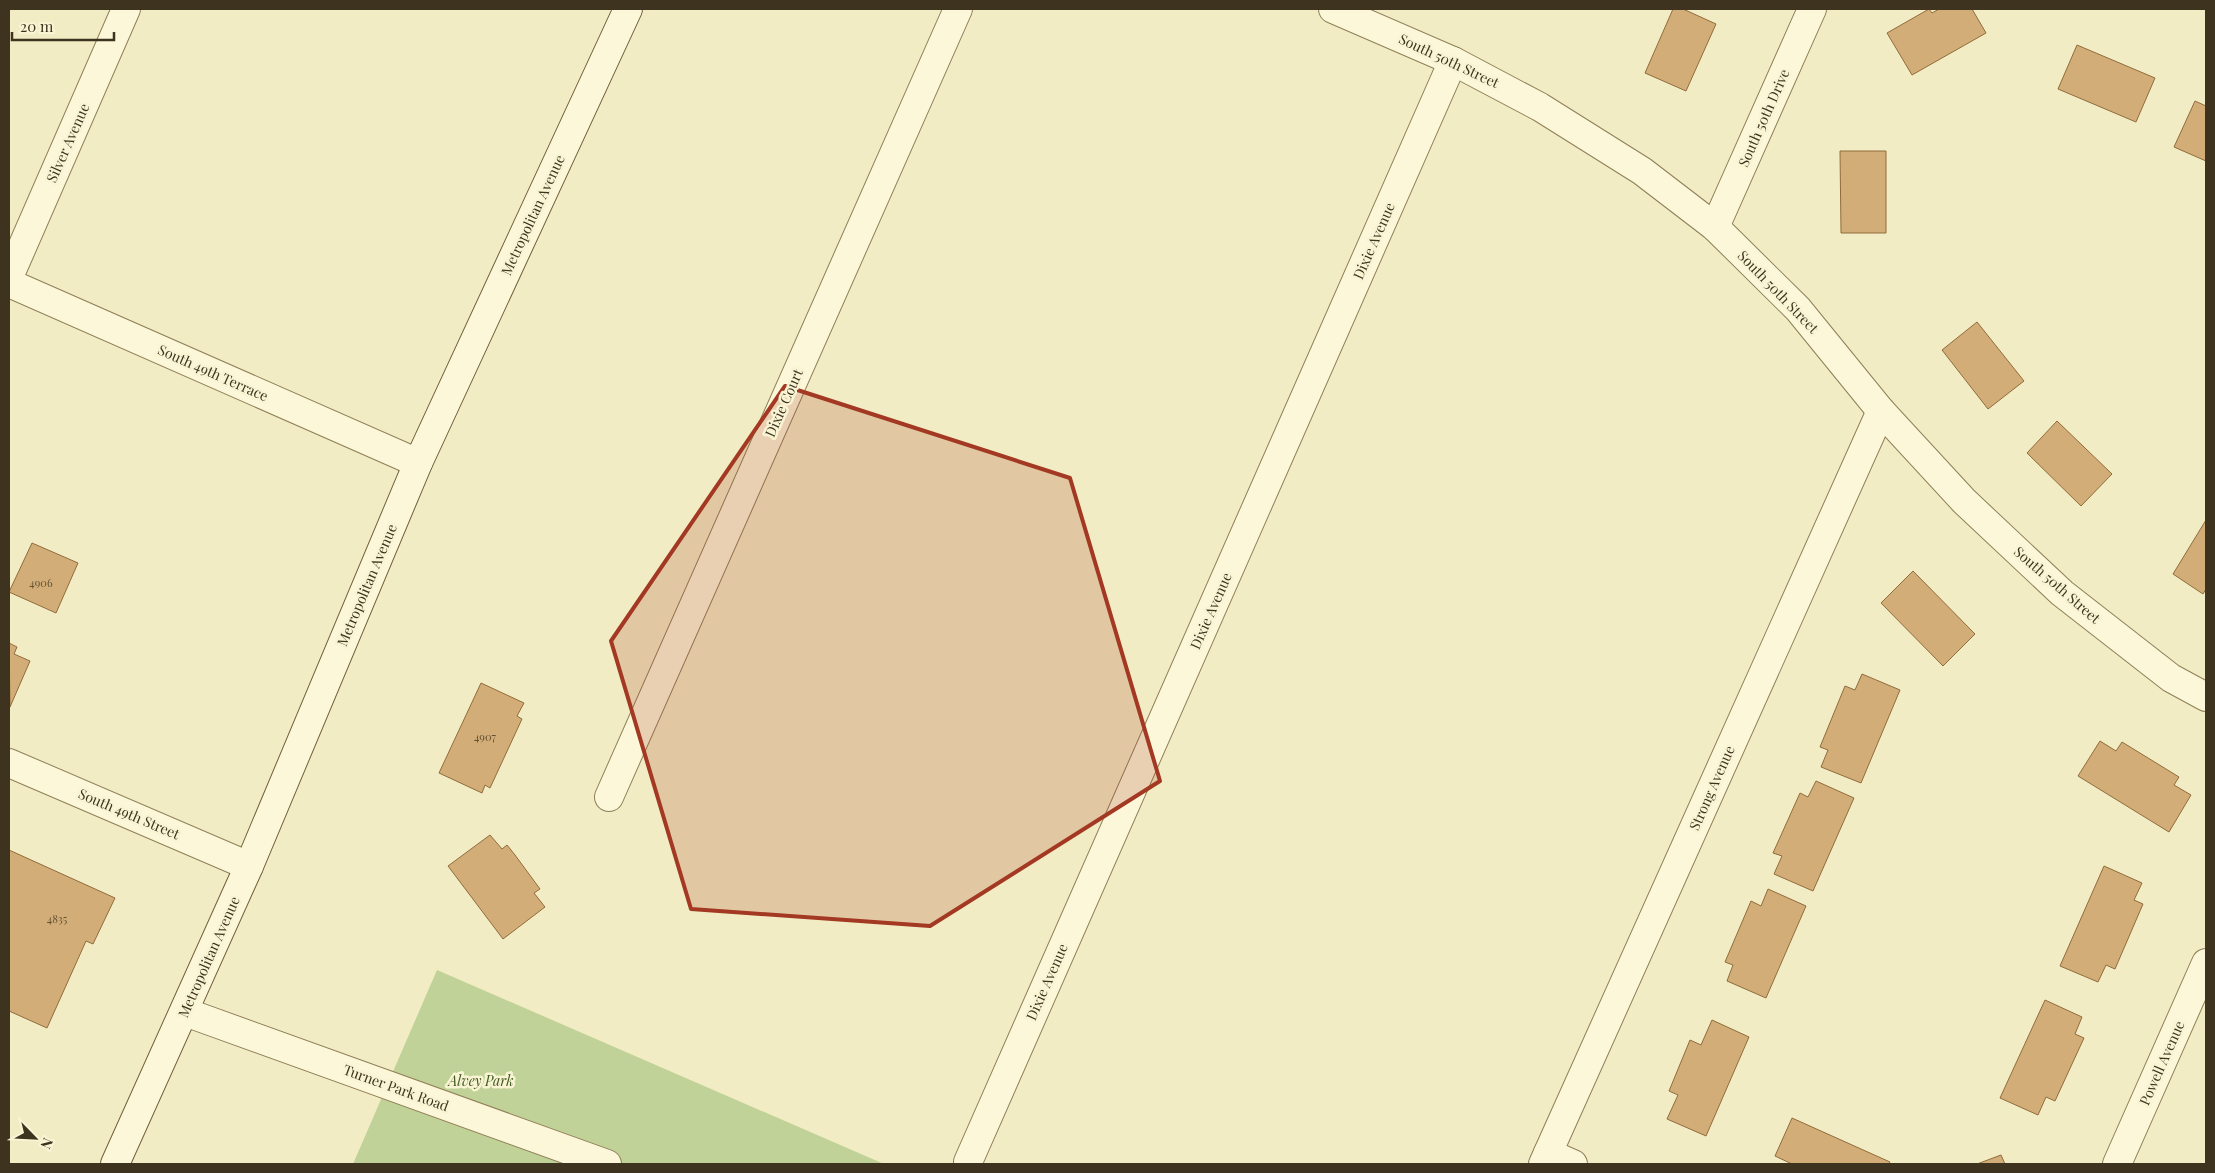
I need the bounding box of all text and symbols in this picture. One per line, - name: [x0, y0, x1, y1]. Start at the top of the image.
- scale bar: [12, 10, 115, 42]
- text: 20 m: [20, 16, 54, 36]
- street label: South 50th Street: [1396, 29, 1503, 93]
- street label: South 50th Drive: [1733, 66, 1794, 170]
- street label: Silver Avenue: [42, 100, 93, 185]
- street label: Metropolitan Avenue: [496, 151, 569, 278]
- street label: Dixie Avenue: [1348, 200, 1399, 282]
- street label: South 50th Street: [1734, 246, 1824, 338]
- street label: South 49th Terrace: [155, 340, 271, 405]
- street label: Dixie Court: [760, 365, 807, 440]
- street label: Metropolitan Avenue: [332, 521, 401, 649]
- street label: South 50th Street: [2010, 542, 2105, 628]
- street label: Dixie Avenue: [1185, 570, 1236, 652]
- house number: 4906: [29, 575, 53, 590]
- house number: 4907: [474, 729, 497, 744]
- street label: Strong Avenue: [1684, 742, 1739, 833]
- street label: South 49th Street: [76, 784, 184, 844]
- street label: Metropolitan Avenue: [173, 893, 244, 1020]
- house number: 4835: [47, 911, 68, 926]
- street label: Dixie Avenue: [1021, 941, 1072, 1023]
- street label: Powell Avenue: [2134, 1018, 2189, 1108]
- street label: Turner Park Road: [341, 1060, 451, 1115]
- park label: Alvey Park: [446, 1071, 514, 1090]
- north arrow: [10, 1113, 60, 1163]
- text: N: [37, 1135, 58, 1152]

